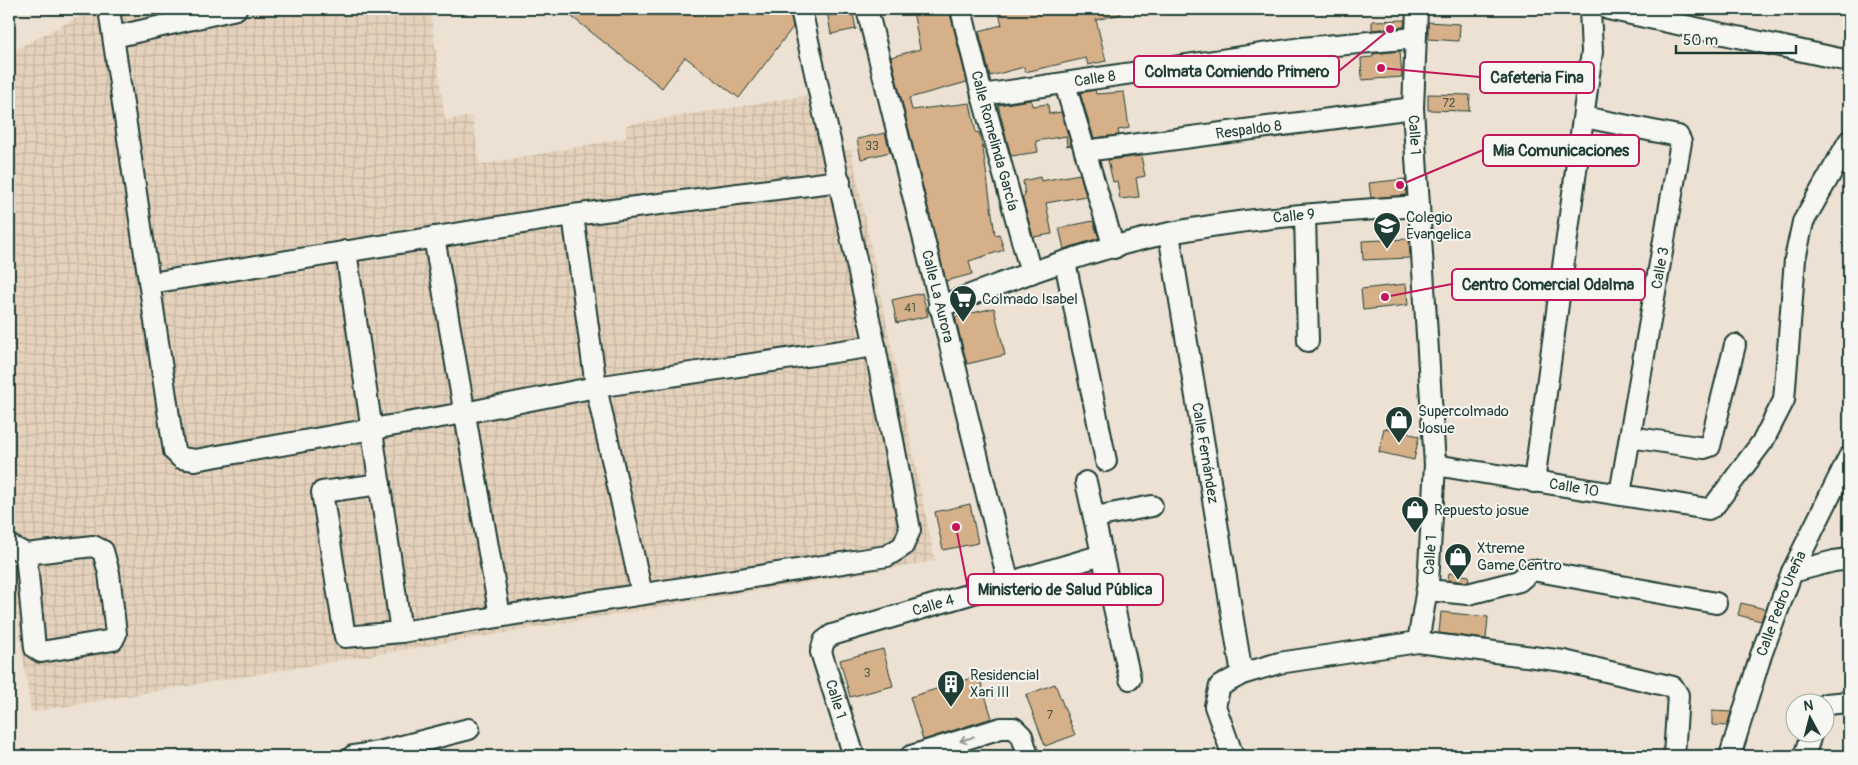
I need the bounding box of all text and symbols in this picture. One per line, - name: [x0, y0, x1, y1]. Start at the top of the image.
- scale bar: [1676, 22, 1796, 54]
- text: 50 m: [1683, 31, 1718, 50]
- callout: Colmata Comiendo Primero: [1134, 56, 1339, 87]
- text: Colmata Comiendo Primero: [1145, 62, 1330, 82]
- callout: Cafeteria Fina: [1480, 62, 1594, 93]
- street label: Calle 8: [1073, 66, 1117, 91]
- text: Cafeteria Fina: [1490, 68, 1584, 88]
- street label: Calle Romelinda García: [966, 69, 1022, 213]
- house number: 72: [1442, 96, 1456, 111]
- street label: Calle 1: [1403, 114, 1425, 155]
- street label: Respaldo 8: [1215, 116, 1283, 144]
- callout: Mia Comunicaciones: [1483, 135, 1639, 166]
- house number: 33: [865, 139, 879, 154]
- text: Mia Comunicaciones: [1493, 141, 1630, 161]
- street label: Calle 9: [1272, 205, 1316, 228]
- place label: Colegio Evangelica: [1406, 208, 1471, 244]
- school or university icon: Colegio Evangelica: [1372, 211, 1402, 250]
- street label: Calle 3: [1647, 246, 1674, 291]
- street label: Calle La Aurora: [917, 248, 958, 345]
- callout: Centro Comercial Odalma: [1452, 269, 1645, 300]
- text: Centro Comercial Odalma: [1462, 275, 1635, 295]
- supermarket icon: Colmado Isabel: [948, 284, 978, 323]
- place label: Colmado Isabel: [982, 290, 1078, 309]
- house number: 41: [904, 301, 916, 316]
- street label: Calle Fernández: [1187, 401, 1223, 505]
- place label: Supercolmado Josue: [1418, 402, 1509, 438]
- shop icon: Supercolmado Josue: [1384, 405, 1414, 444]
- street label: Calle 10: [1548, 475, 1600, 501]
- shop icon: Repuesto josue: [1400, 495, 1430, 534]
- place label: Repuesto josue: [1434, 501, 1530, 520]
- street label: Calle 1: [1420, 534, 1441, 576]
- place label: Xtreme Game Centro: [1477, 539, 1562, 575]
- shop icon: Xtreme Game Centro: [1443, 542, 1473, 581]
- street label: Calle Pedro Ureña: [1752, 548, 1811, 659]
- callout: Ministerio de Salud Pública: [968, 574, 1163, 605]
- text: Ministerio de Salud Pública: [978, 580, 1153, 600]
- street label: Calle 4: [910, 590, 957, 621]
- house number: 3: [864, 666, 871, 681]
- place label: Residencial Xari III: [970, 666, 1039, 702]
- building icon: Residencial Xari III: [936, 669, 966, 708]
- street label: Calle 1: [821, 677, 850, 721]
- north arrow: [1786, 692, 1836, 742]
- text: N: [1803, 697, 1814, 715]
- house number: 7: [1047, 708, 1054, 723]
- one-way arrow: [960, 734, 976, 744]

